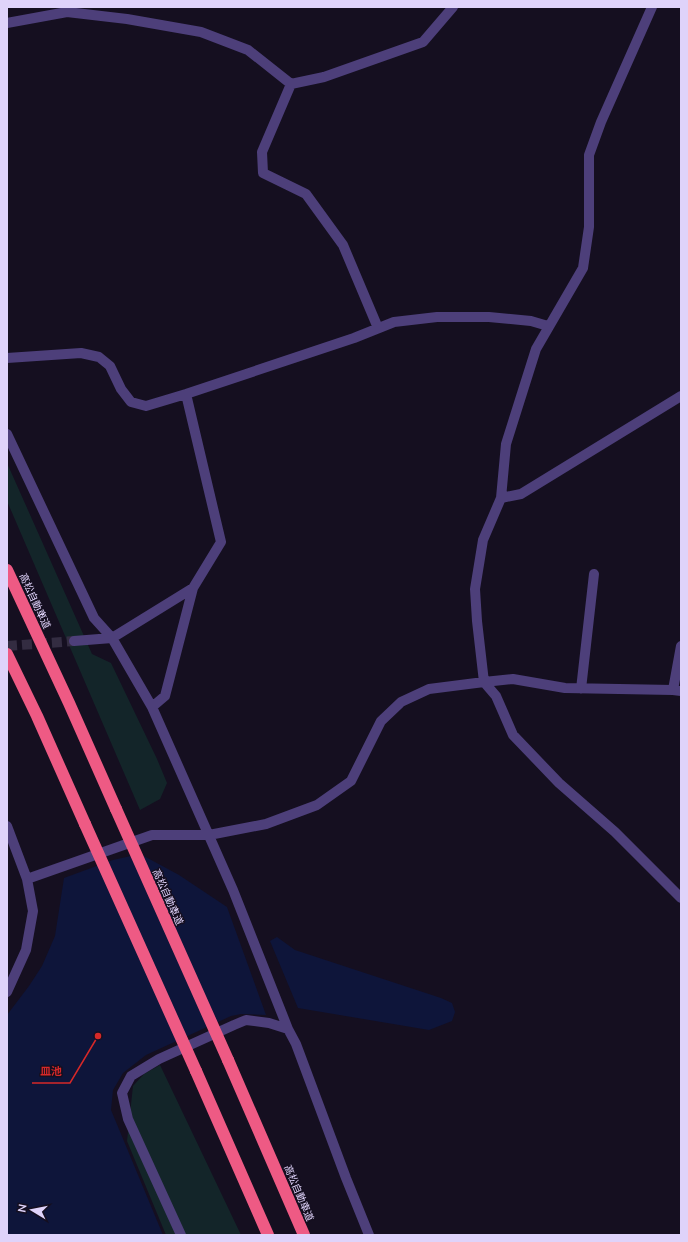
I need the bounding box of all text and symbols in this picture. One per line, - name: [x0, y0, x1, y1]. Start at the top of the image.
- street label: 高松自動車道: [16, 571, 54, 631]
- street label: 高松自動車道: [150, 867, 186, 927]
- callout: 皿池: [32, 1060, 70, 1083]
- text: 皿池: [40, 1064, 62, 1078]
- street label: 高松自動車道: [281, 1163, 317, 1223]
- north arrow: [12, 1190, 52, 1230]
- text: N: [15, 1203, 30, 1214]

